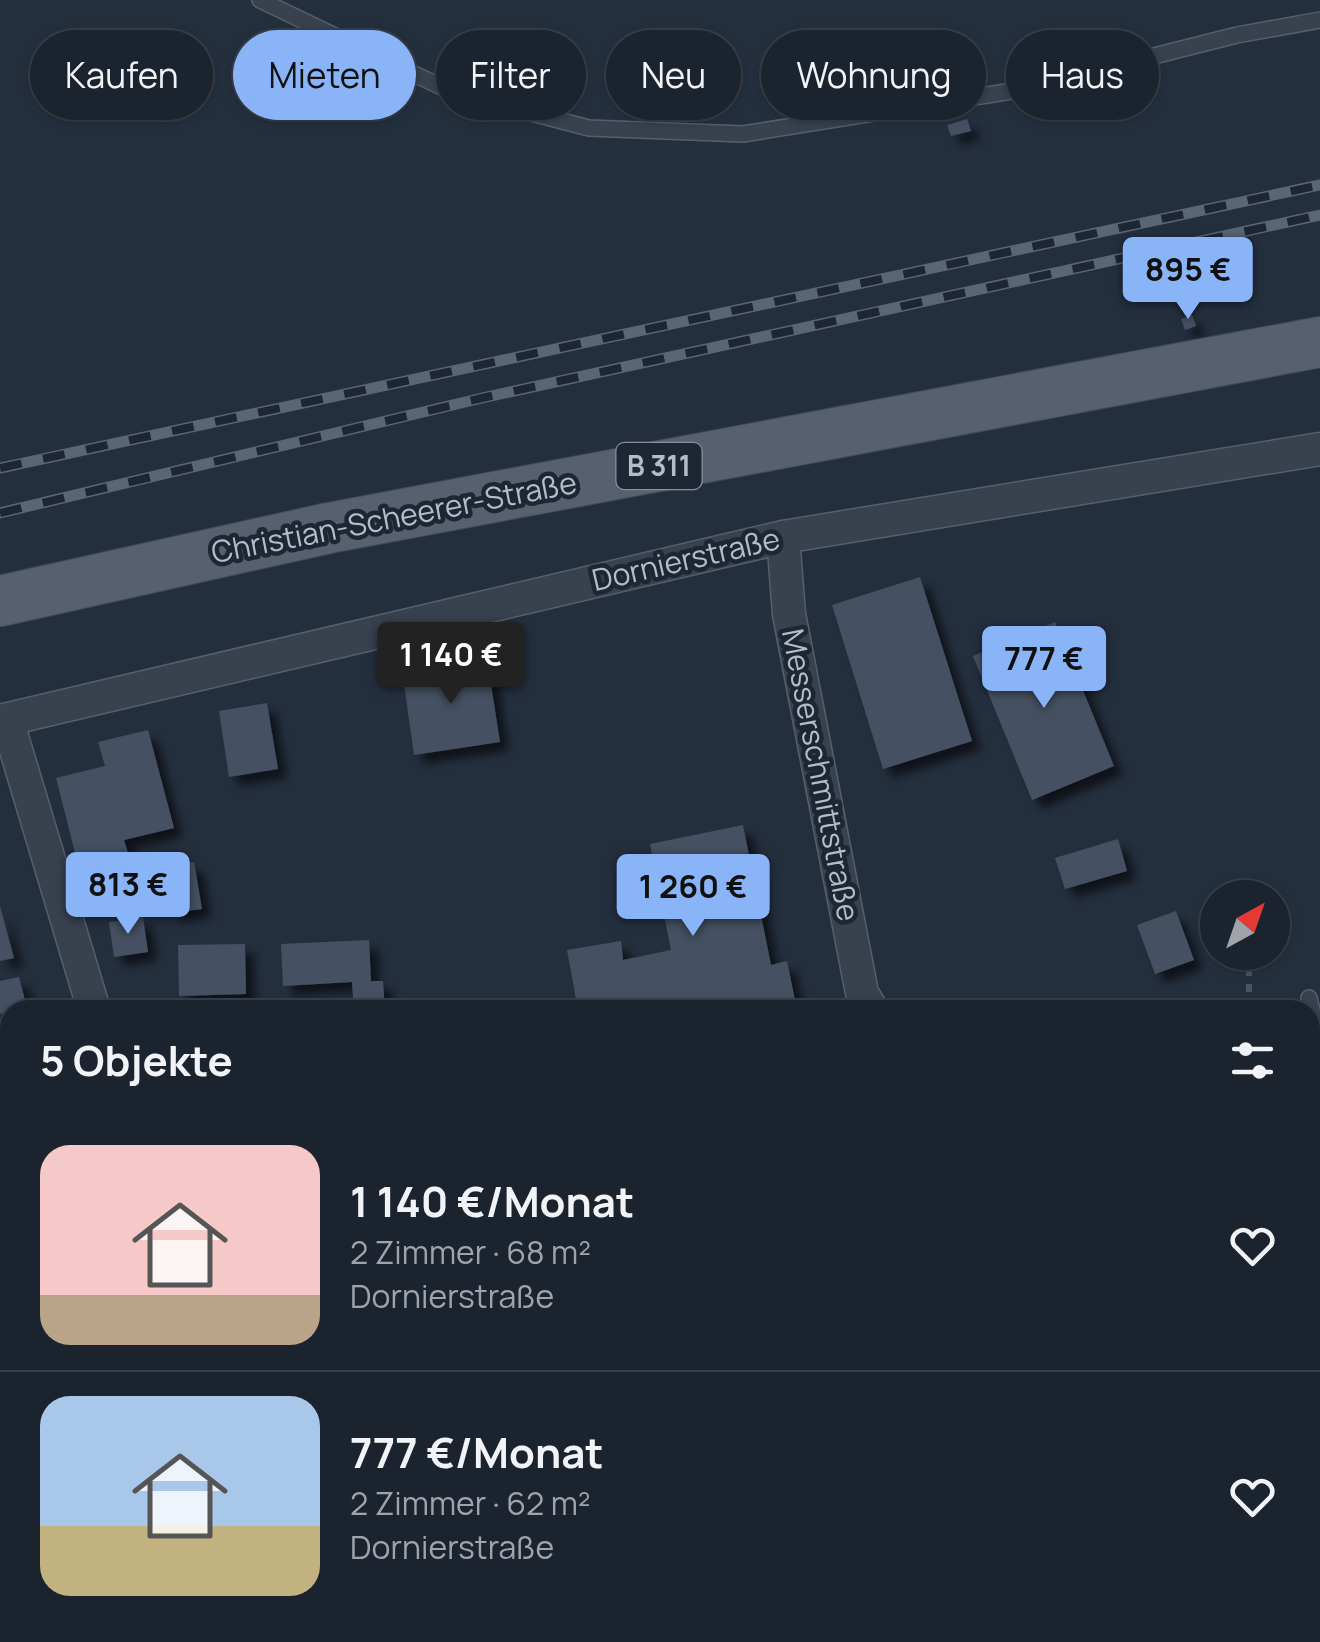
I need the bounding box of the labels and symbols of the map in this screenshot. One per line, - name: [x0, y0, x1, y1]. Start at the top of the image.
- pin: 895 €: [1118, 237, 1258, 322]
- road number: B 311: [616, 443, 702, 489]
- street label: Christian-Scheerer-Straße: [208, 461, 580, 572]
- street label: Dornierstraße: [588, 517, 784, 600]
- pin: 1 140 €: [359, 622, 543, 707]
- street label: Messerschmittstraße: [773, 625, 870, 924]
- pin: 777 €: [974, 626, 1114, 711]
- pin: 813 €: [58, 852, 198, 937]
- pin: 1 260 €: [601, 854, 785, 939]
- north arrow: [1200, 880, 1290, 970]

